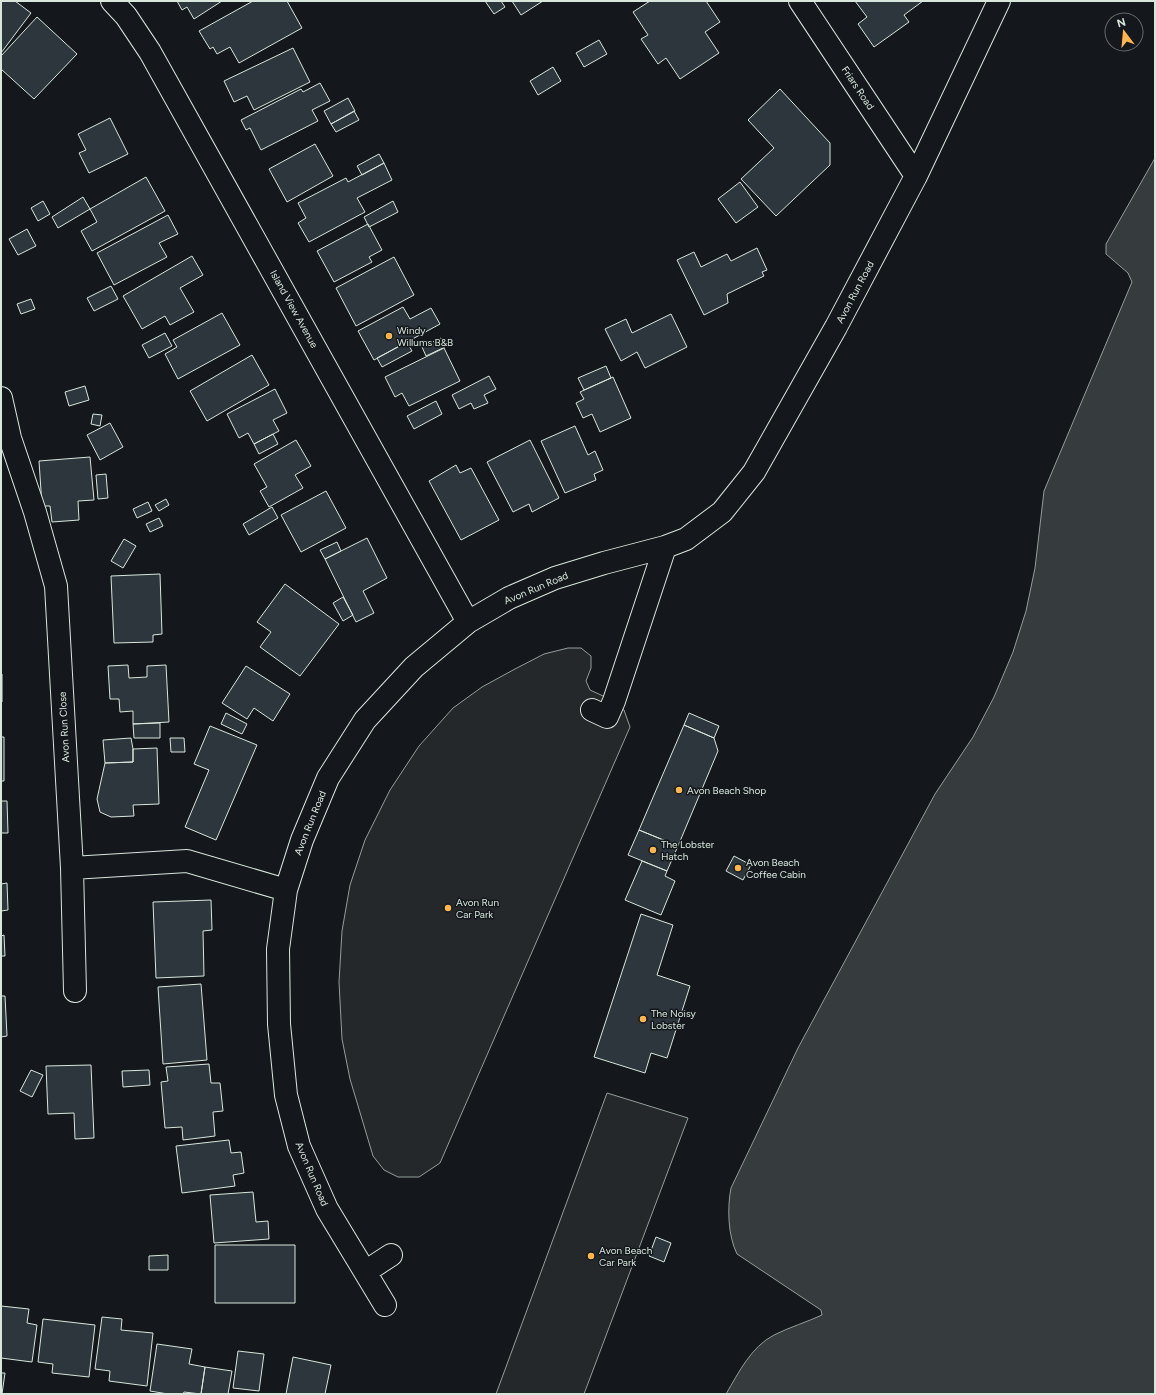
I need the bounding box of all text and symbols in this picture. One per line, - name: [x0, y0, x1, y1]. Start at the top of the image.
- north arrow: [1104, 12, 1144, 52]
- text: N: [1115, 15, 1127, 30]
- street label: Friars Road: [839, 64, 877, 112]
- street label: Avon Run Road: [833, 259, 877, 325]
- street label: Island View Avenue: [267, 268, 321, 351]
- place label: Windy Willums B&B: [397, 324, 453, 349]
- marker: Windy Willums B&B: [384, 331, 394, 341]
- street label: Avon Run Road: [502, 569, 570, 607]
- street label: Avon Run Close: [56, 691, 72, 763]
- place label: Avon Beach Shop: [687, 784, 766, 797]
- marker: Avon Beach Shop: [674, 785, 684, 795]
- street label: Avon Run Road: [291, 789, 329, 857]
- place label: The Lobster Hatch: [661, 838, 715, 863]
- marker: The Lobster Hatch: [648, 845, 658, 855]
- place label: Avon Beach Coffee Cabin: [746, 856, 806, 881]
- marker: Avon Beach Coffee Cabin: [733, 863, 743, 873]
- place label: Avon Run Car Park: [456, 896, 499, 921]
- marker: Avon Run Car Park: [443, 903, 453, 913]
- place label: The Noisy Lobster: [651, 1007, 697, 1032]
- marker: The Noisy Lobster: [638, 1014, 648, 1024]
- street label: Avon Run Road: [293, 1140, 331, 1208]
- place label: Avon Beach Car Park: [599, 1244, 653, 1269]
- marker: Avon Beach Car Park: [586, 1251, 596, 1261]

